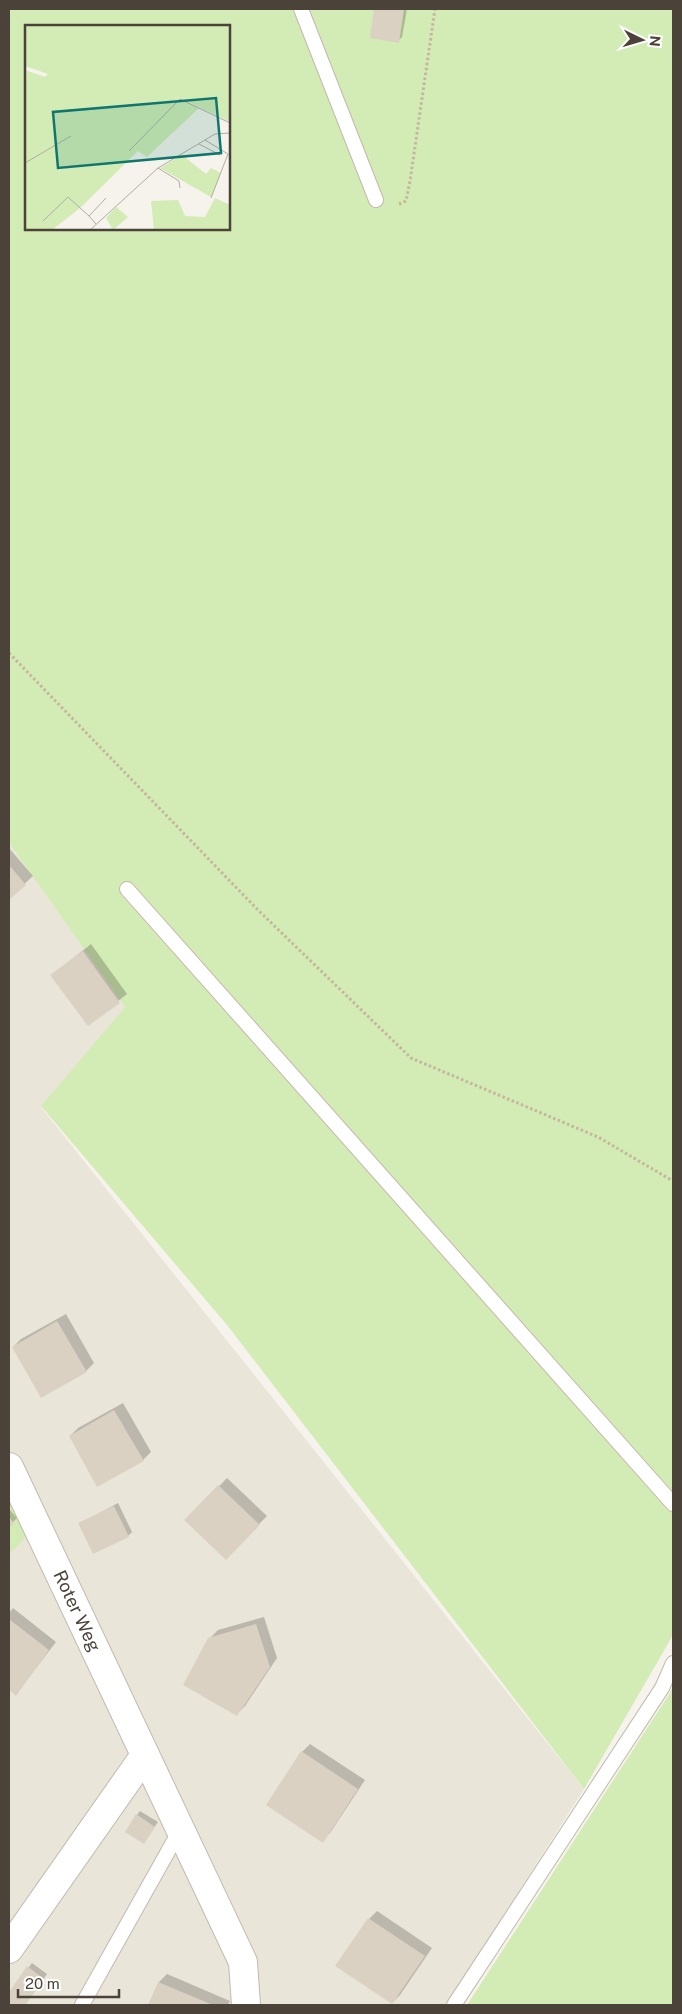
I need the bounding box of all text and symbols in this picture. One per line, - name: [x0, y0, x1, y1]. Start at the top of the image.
- north arrow: [617, 15, 667, 65]
- inset map: [25, 25, 230, 230]
- text: N: [647, 35, 663, 47]
- street label: Roter Weg: [49, 1567, 105, 1655]
- scale bar: [18, 1966, 119, 1998]
- text: 20 m: [25, 1975, 60, 1992]

